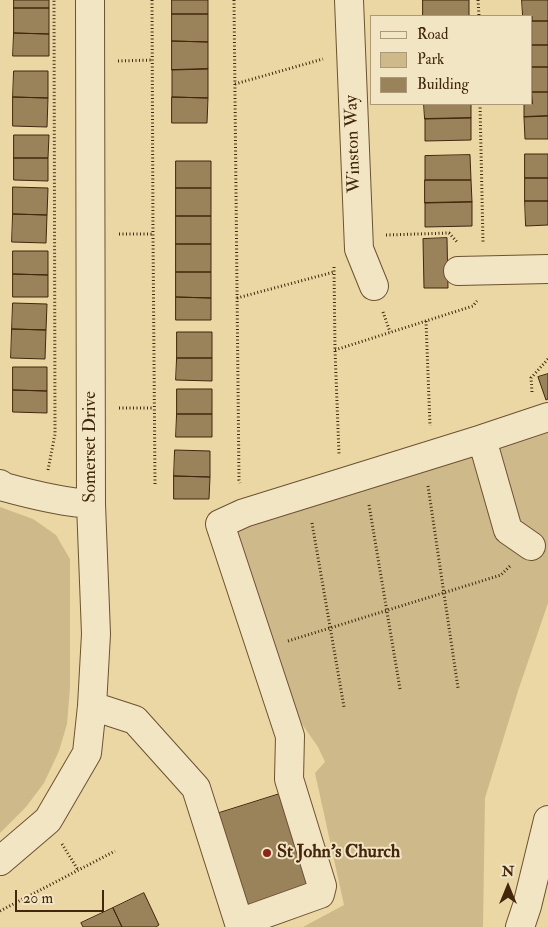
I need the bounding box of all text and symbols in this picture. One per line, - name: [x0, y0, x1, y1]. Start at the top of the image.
- legend: [370, 15, 533, 105]
- text: Road: [417, 25, 448, 44]
- text: Park: [417, 50, 444, 69]
- text: Building: [417, 75, 469, 94]
- street label: Winston Way: [341, 95, 367, 193]
- street label: Somerset Drive: [80, 391, 102, 503]
- place label: St John's Church: [277, 842, 400, 864]
- marker: St John's Church: [261, 847, 273, 859]
- north arrow: [483, 862, 533, 912]
- text: N: [502, 863, 514, 880]
- scale bar: [18, 880, 106, 912]
- text: 20 m: [23, 889, 53, 908]

